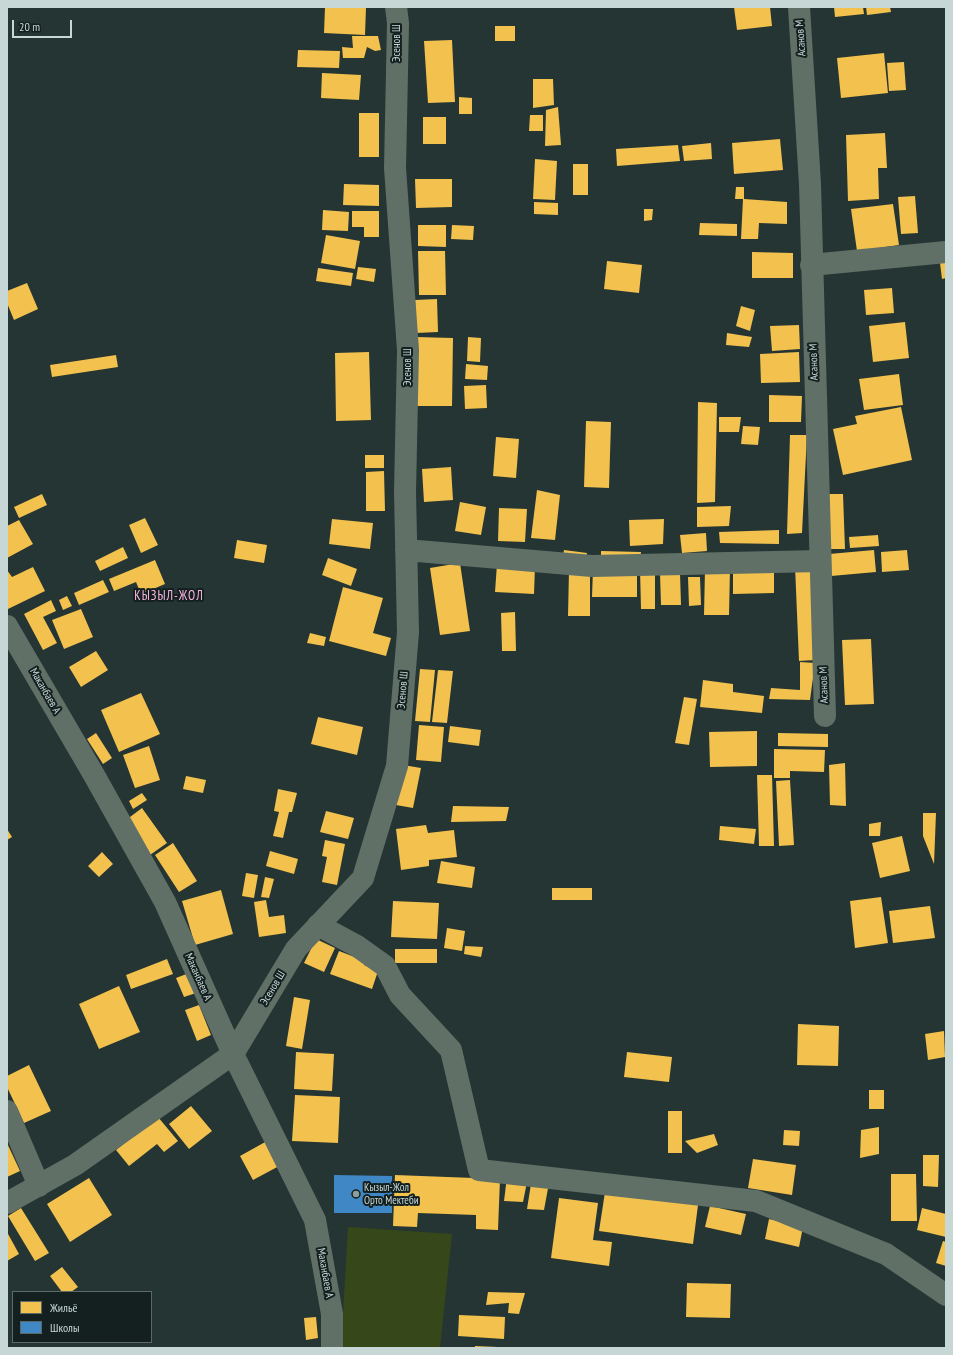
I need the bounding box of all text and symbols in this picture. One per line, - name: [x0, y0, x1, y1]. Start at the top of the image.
- scale bar: [14, 12, 74, 38]
- text: 20 m: [19, 19, 40, 34]
- street label: Асанов М: [793, 19, 809, 57]
- street label: Эсенов Ш: [390, 24, 404, 62]
- street label: Асанов М: [807, 343, 821, 381]
- street label: Эсенов Ш: [401, 348, 415, 386]
- district label: КЫЗЫЛ-ЖОЛ: [134, 588, 204, 604]
- street label: Маканбаев А: [27, 666, 63, 716]
- street label: Асанов М: [817, 666, 831, 704]
- street label: Эсенов Ш: [395, 671, 411, 709]
- street label: Маканбаев А: [182, 951, 214, 1003]
- street label: Эсенов Ш: [258, 969, 288, 1007]
- place label: Кызыл-Жол Орто Мектеби: [364, 1181, 418, 1207]
- marker: Кызыл-Жол Орто Мектеби: [351, 1189, 361, 1199]
- street label: Маканбаев А: [314, 1247, 336, 1299]
- legend: [12, 1291, 152, 1343]
- text: Жильё: [50, 1300, 77, 1315]
- text: Школы: [50, 1320, 79, 1335]

